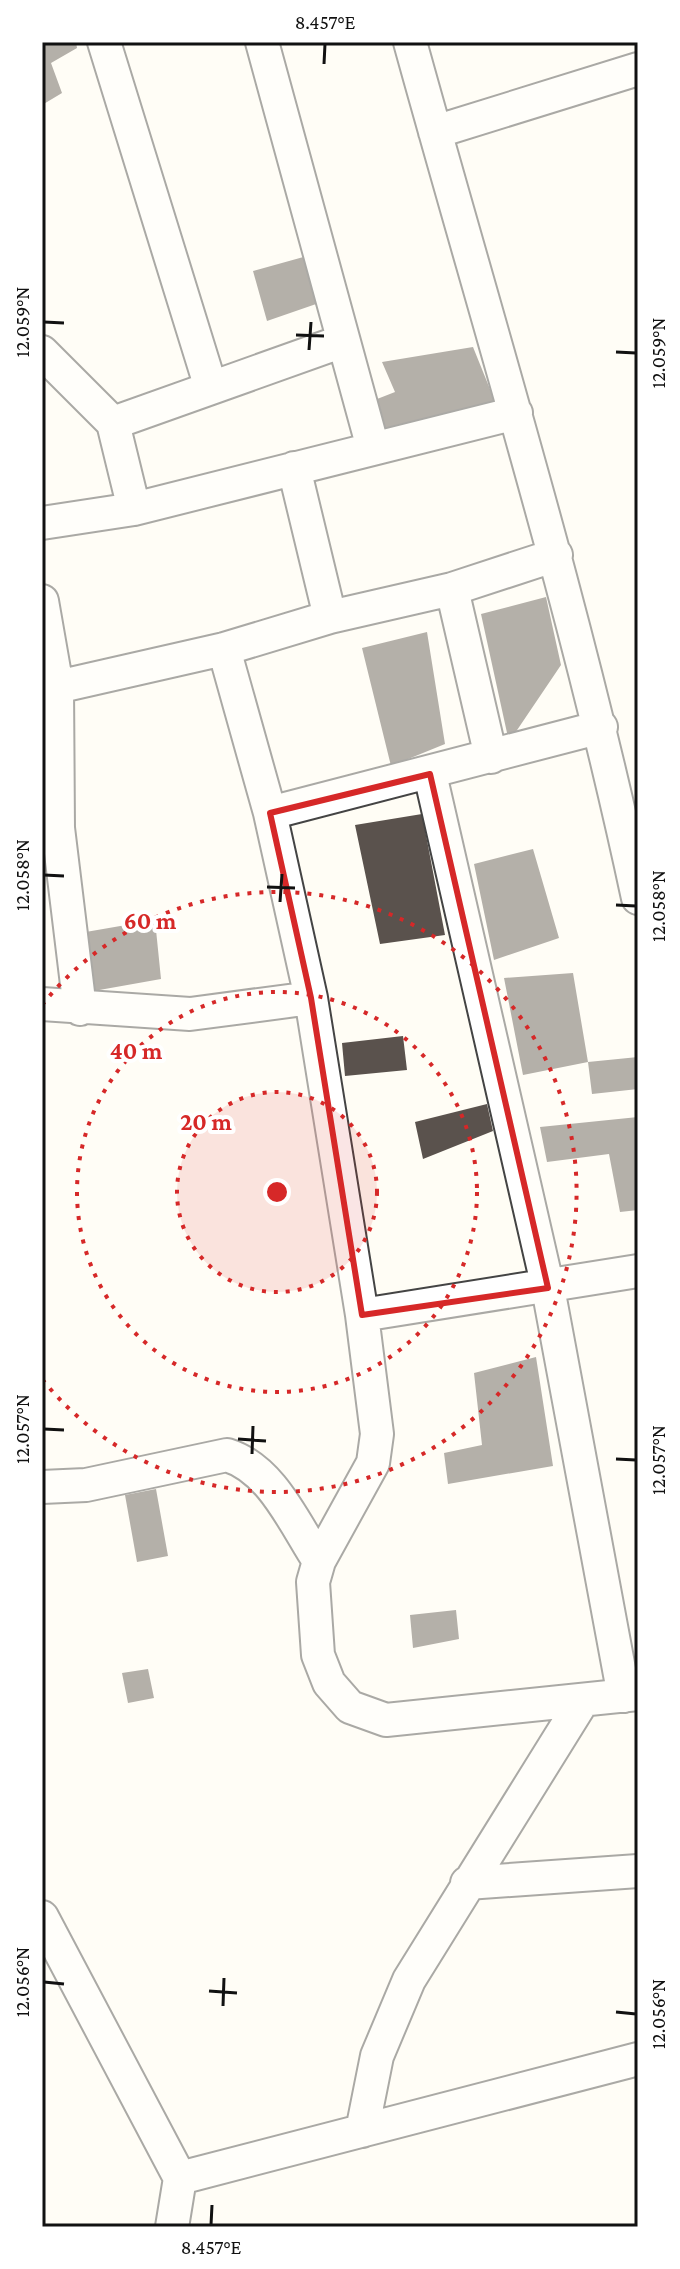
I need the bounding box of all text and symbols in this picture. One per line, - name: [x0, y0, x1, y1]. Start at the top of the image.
- text: 8.457°E: [295, 11, 356, 33]
- text: 12.059°N: [11, 287, 33, 357]
- text: 12.059°N: [647, 318, 669, 388]
- text: 12.058°N: [11, 839, 33, 911]
- text: 12.058°N: [647, 870, 669, 942]
- text: 60 m: [124, 907, 177, 934]
- text: 40 m: [110, 1037, 163, 1064]
- text: 20 m: [180, 1108, 233, 1135]
- centre of rings: [263, 1178, 291, 1206]
- text: 12.057°N: [11, 1394, 33, 1464]
- text: 12.057°N: [647, 1425, 669, 1495]
- text: 12.056°N: [11, 1947, 33, 2017]
- text: 12.056°N: [647, 1979, 669, 2049]
- text: 8.457°E: [181, 2236, 242, 2258]

